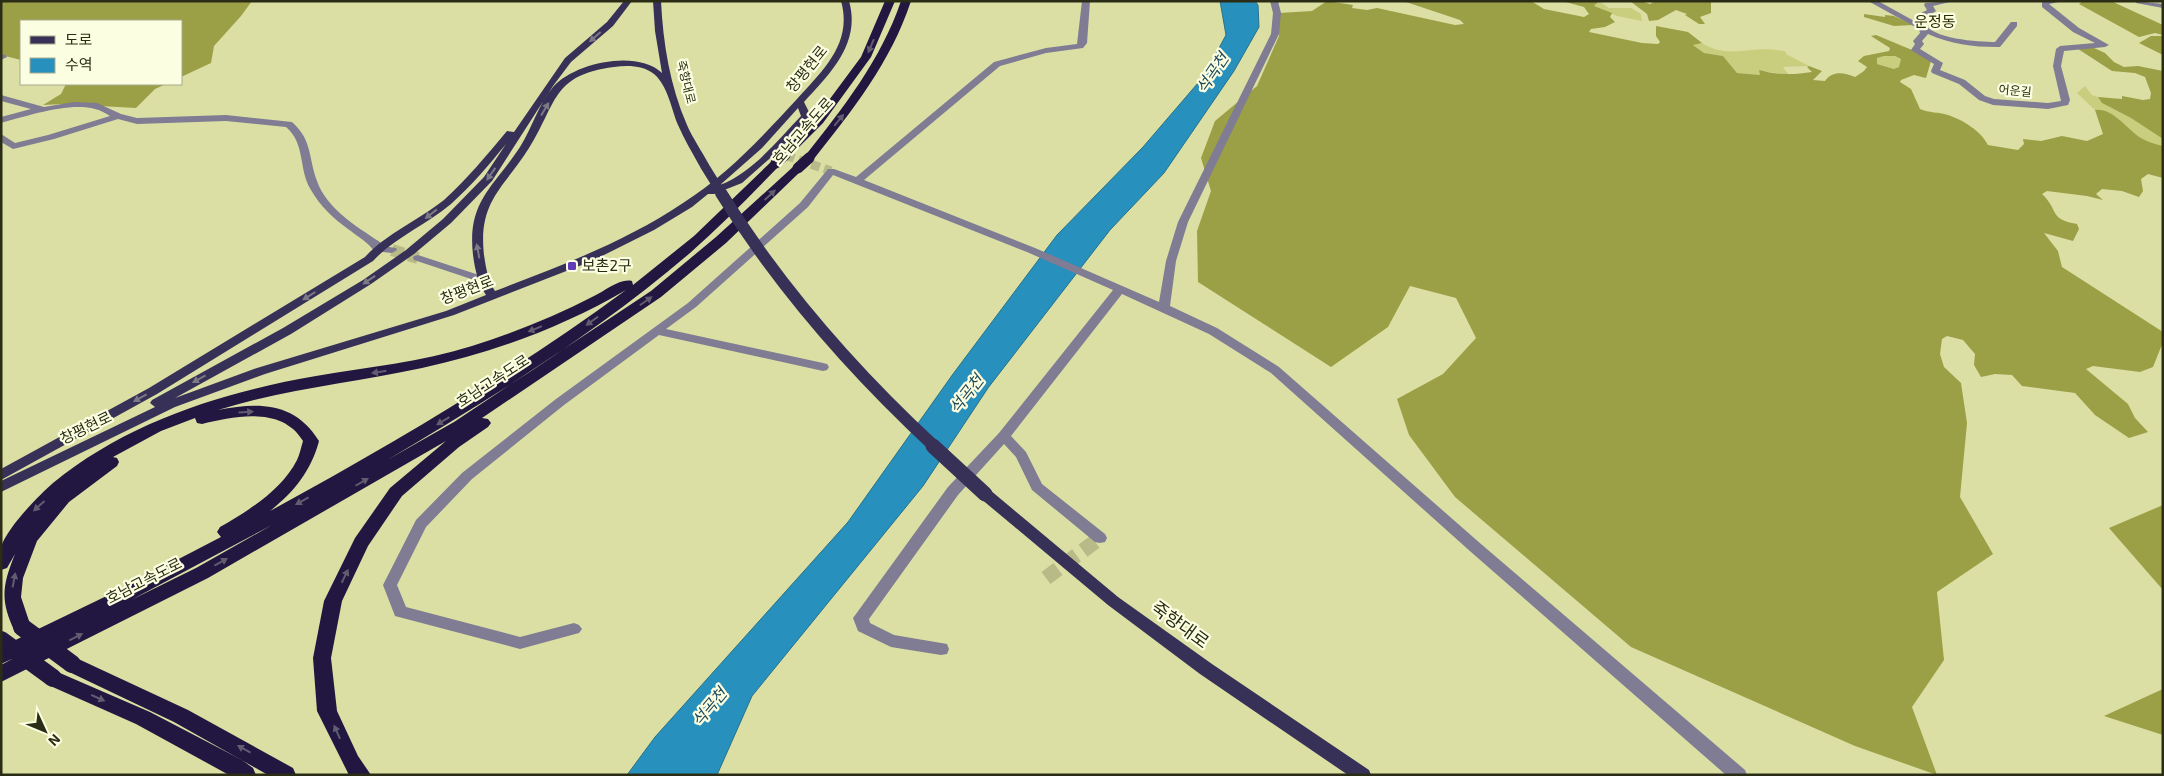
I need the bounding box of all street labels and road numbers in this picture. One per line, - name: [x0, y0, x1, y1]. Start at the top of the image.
- street label: 창평현로: [782, 41, 831, 95]
- street label: 죽향대로: [675, 59, 699, 105]
- street label: 어운길: [1998, 82, 2032, 98]
- street label: 호남고속도로: [768, 93, 836, 167]
- street label: 창평현로: [438, 271, 496, 307]
- street label: 호남고속도로: [453, 350, 532, 410]
- street label: 창평현로: [57, 407, 114, 447]
- street label: 호남고속도로: [103, 553, 185, 607]
- street label: 죽향대로: [1147, 596, 1214, 653]

